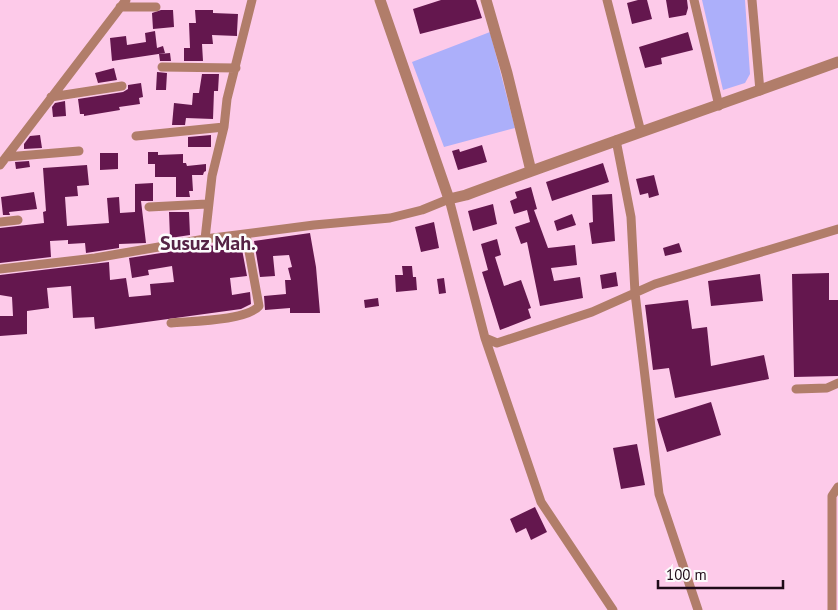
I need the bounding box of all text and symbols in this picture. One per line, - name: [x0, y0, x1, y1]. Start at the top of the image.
- district label: Susuz Mah.: [160, 230, 256, 256]
- scale bar: [658, 558, 783, 590]
- text: 100 m: [666, 565, 707, 584]

